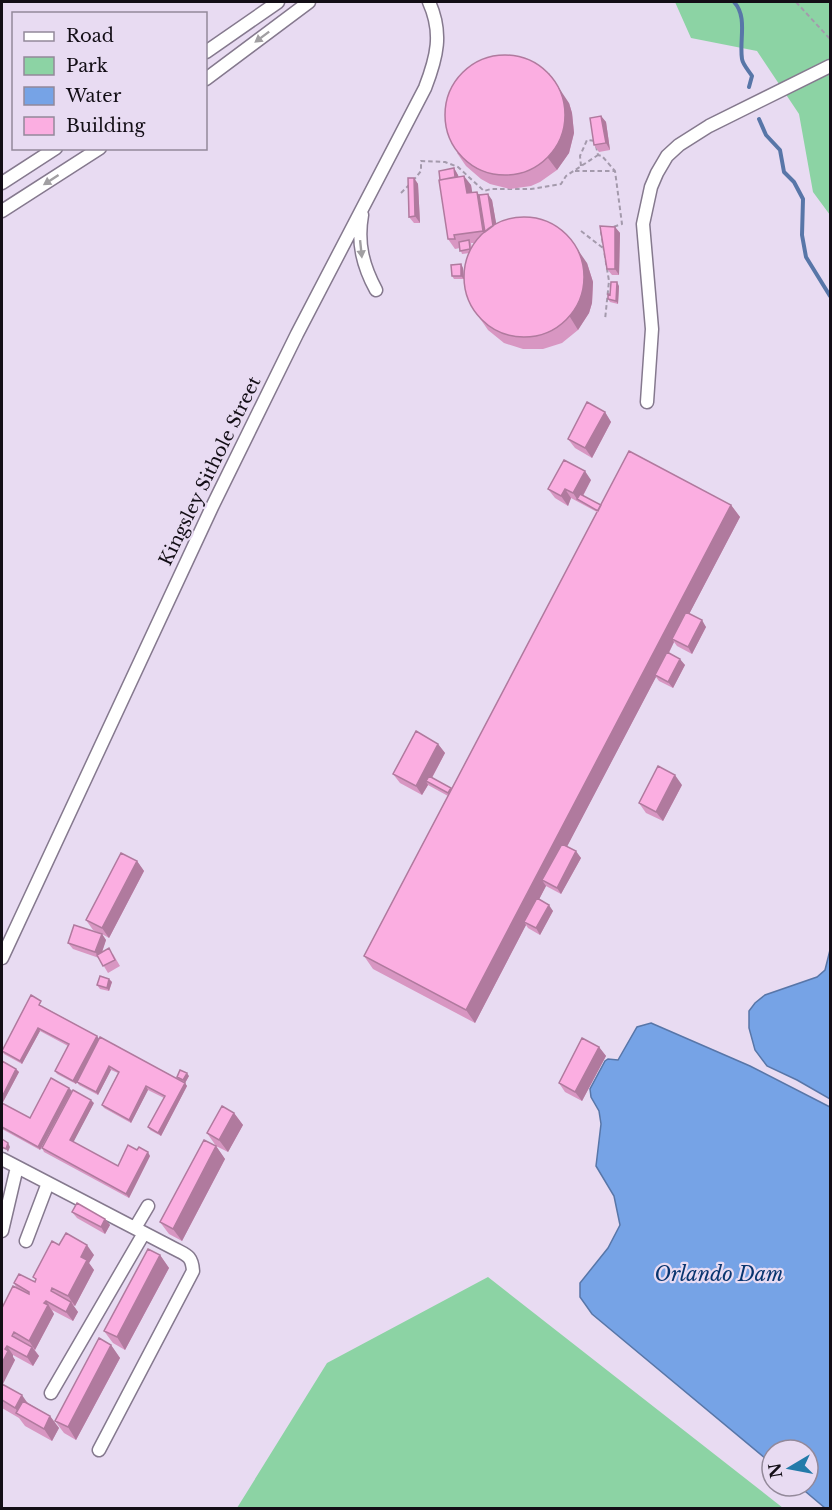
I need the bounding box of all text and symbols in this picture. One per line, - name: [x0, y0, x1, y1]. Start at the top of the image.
- legend: [12, 12, 207, 150]
- text: Road: [66, 25, 114, 47]
- one-way arrow: [255, 30, 270, 42]
- text: Park: [66, 55, 108, 77]
- text: Water: [65, 85, 122, 107]
- text: Building: [66, 115, 145, 137]
- one-way arrow: [42, 174, 59, 185]
- one-way arrow: [356, 240, 366, 259]
- street label: Kingsley Sithole Street: [155, 373, 266, 569]
- water label: Orlando Dam: [654, 1262, 784, 1286]
- north arrow: [760, 1438, 820, 1498]
- text: N: [764, 1461, 786, 1480]

